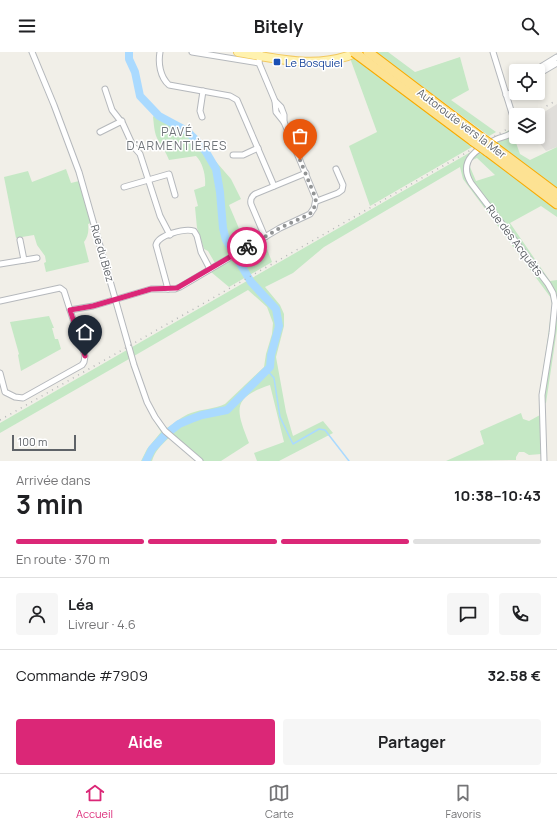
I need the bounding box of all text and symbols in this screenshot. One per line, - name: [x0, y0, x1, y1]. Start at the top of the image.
- text: Bitely: [254, 14, 303, 38]
- icon: menu: [16, 15, 38, 37]
- icon: search: [519, 15, 541, 37]
- place label: Le Bosquiel: [285, 55, 343, 70]
- marker: Le Bosquiel: [272, 57, 282, 67]
- map controls: [509, 64, 545, 144]
- button: locate: [509, 64, 545, 100]
- street label: Autoroute vers la Mer: [414, 85, 510, 161]
- button: layers: [509, 108, 545, 144]
- pin: [283, 119, 317, 160]
- district label: PAVÉ D'ARMENTIÈRES: [127, 123, 227, 154]
- icon: bag: [289, 125, 311, 147]
- street label: Rue des Acquêts: [483, 201, 547, 279]
- street label: Rue du Biez: [88, 223, 118, 284]
- courier: [227, 227, 267, 267]
- icon: bike: [236, 236, 258, 258]
- pin: [68, 315, 102, 356]
- icon: home: [74, 321, 96, 343]
- scale bar: [12, 433, 76, 452]
- text: 100 m: [18, 434, 47, 449]
- text: Arrivée dans: [16, 471, 91, 489]
- text: 10:38–10:43: [454, 485, 541, 506]
- text: 3 min: [16, 486, 83, 522]
- text: En route · 370 m: [16, 550, 110, 568]
- button: person: [16, 593, 58, 635]
- button: chat: [447, 593, 489, 635]
- button: phone: [499, 593, 541, 635]
- text: Léa: [68, 594, 94, 615]
- text: Livreur · 4.6: [68, 615, 136, 633]
- text: Commande #7909: [16, 665, 148, 686]
- text: 32.58 €: [488, 665, 541, 686]
- button: Aide: [16, 719, 275, 765]
- button: Partager: [283, 719, 541, 765]
- tab: Accueil: [76, 782, 113, 821]
- tab: Carte: [265, 782, 294, 821]
- tab: Favoris: [446, 782, 481, 821]

